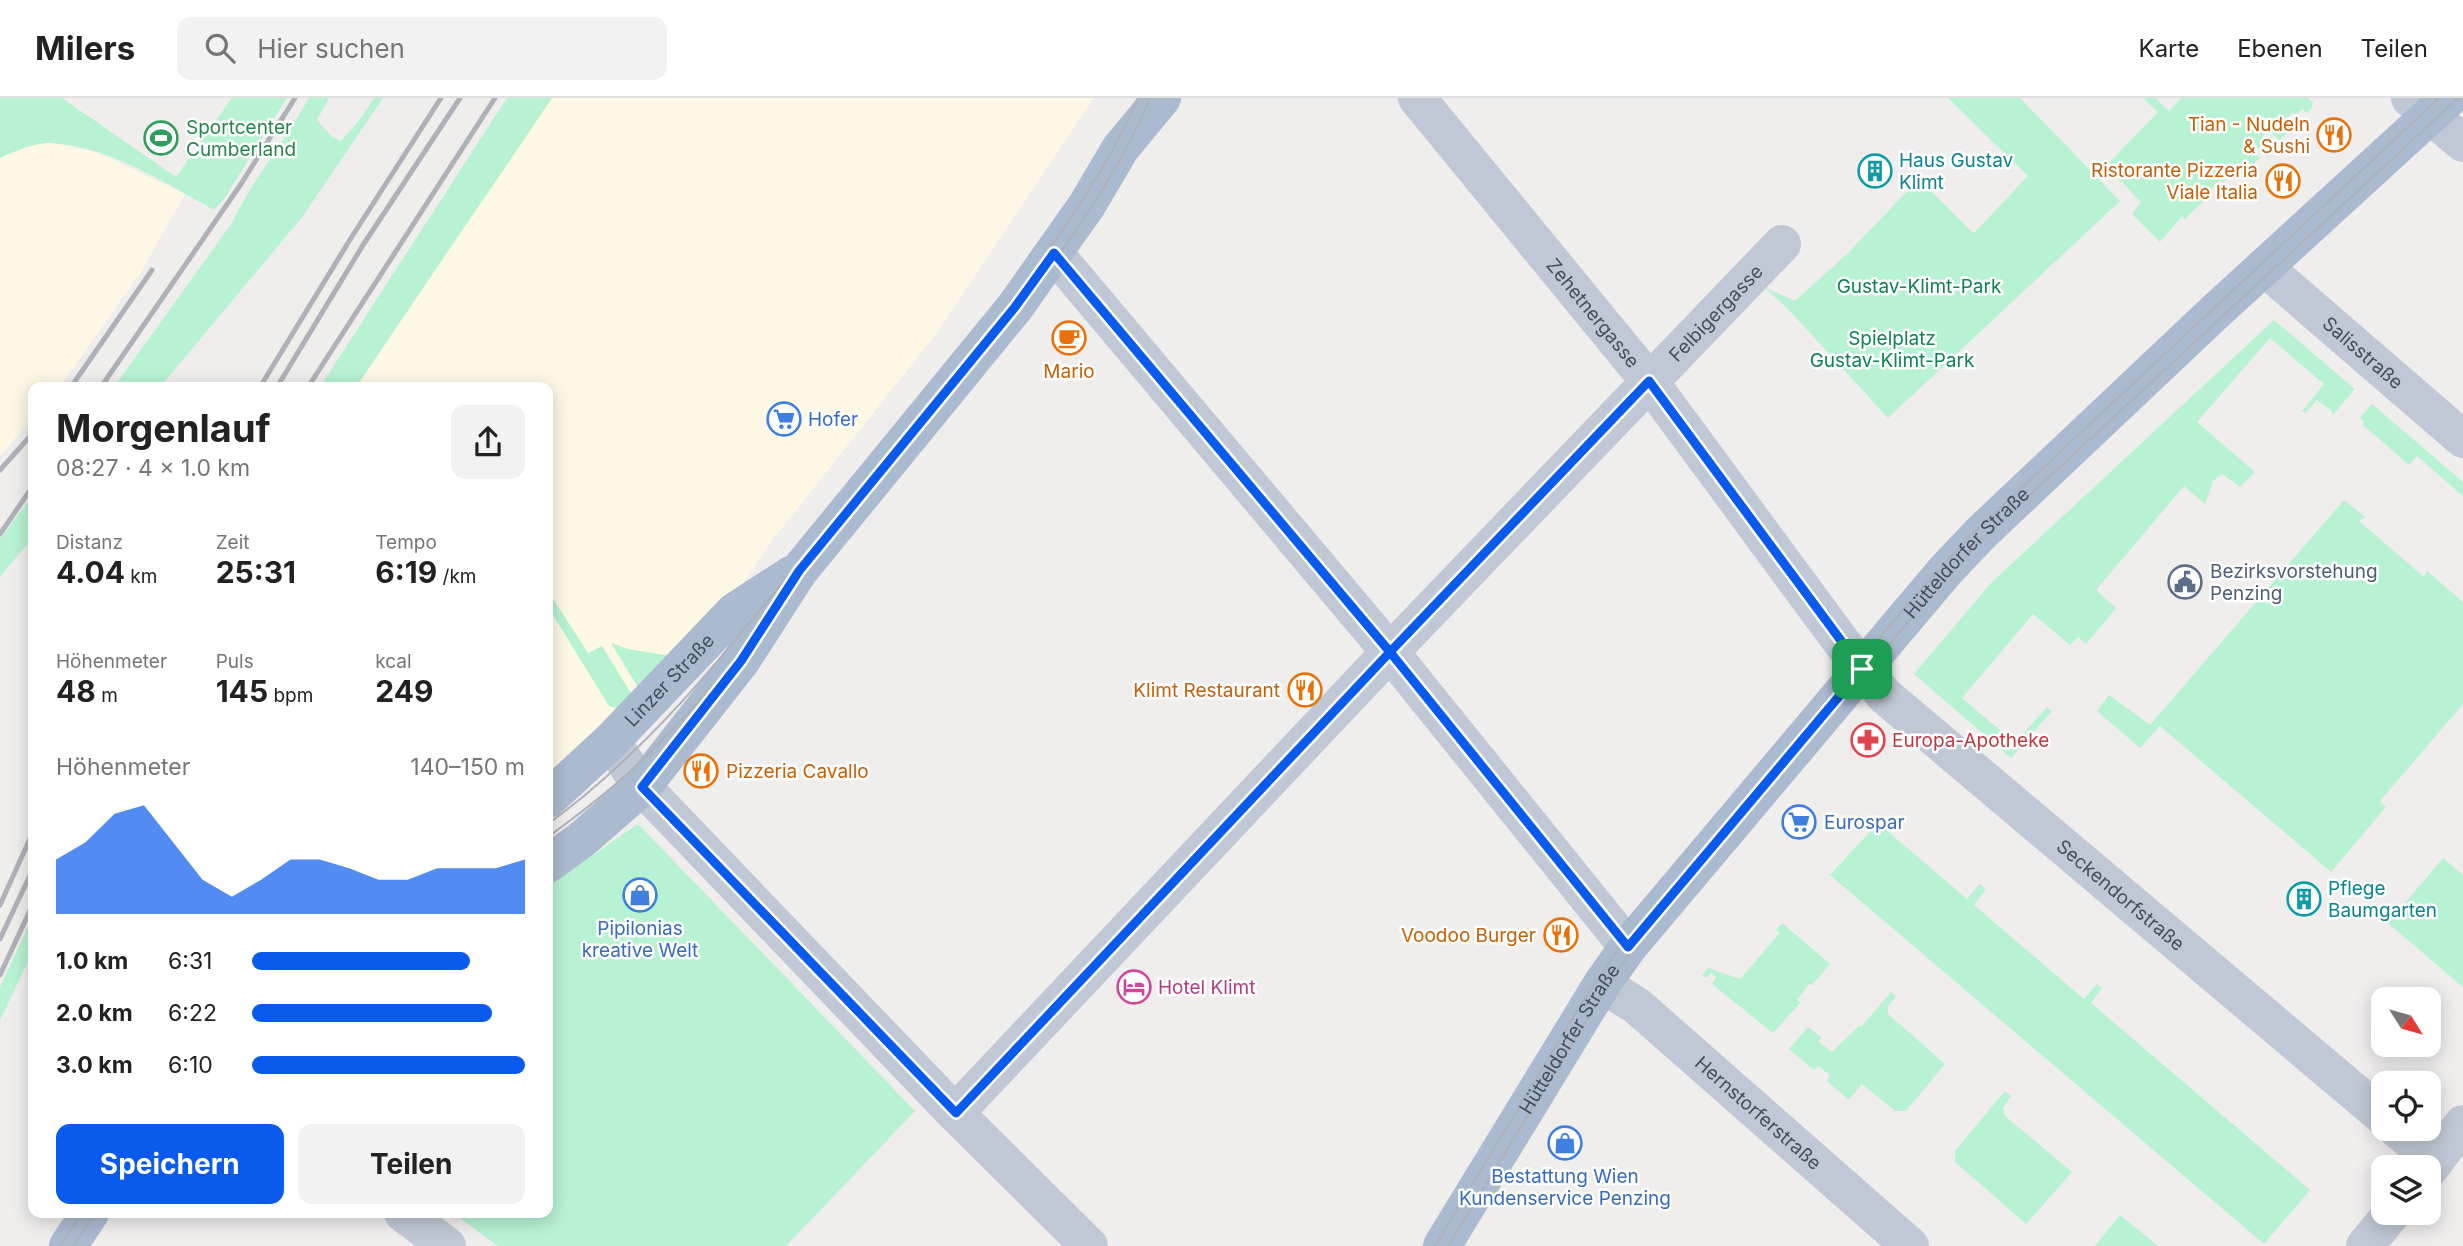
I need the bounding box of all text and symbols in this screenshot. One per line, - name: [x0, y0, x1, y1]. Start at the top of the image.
- search box: [177, 17, 667, 80]
- text: Milers: [35, 28, 135, 68]
- icon: search: [201, 29, 239, 67]
- text: Hier suchen: [257, 33, 405, 64]
- text: Karte: [2139, 34, 2199, 63]
- text: Ebenen: [2237, 34, 2323, 63]
- text: Teilen: [2361, 34, 2428, 63]
- place label: Tian - Nudeln & Sushi: [2188, 113, 2310, 158]
- place label: Sportcenter Cumberland: [186, 116, 296, 161]
- restaurant icon: Tian - Nudeln & Sushi: [2315, 116, 2353, 154]
- sports icon: Sportcenter Cumberland: [142, 119, 180, 157]
- place label: Haus Gustav Klimt: [1899, 149, 2014, 194]
- building icon: Haus Gustav Klimt: [1856, 152, 1894, 190]
- place label: Ristorante Pizzeria Viale Italia: [2091, 159, 2258, 204]
- restaurant icon: Ristorante Pizzeria Viale Italia: [2264, 162, 2302, 200]
- street label: Zehetnergasse: [1542, 254, 1645, 372]
- street label: Felbigergasse: [1664, 260, 1767, 366]
- park label: Gustav-Klimt-Park: [1837, 275, 2002, 298]
- street label: Salisstraße: [2318, 312, 2408, 394]
- cafe icon: Mario: [1050, 319, 1088, 357]
- park label: Spielplatz Gustav-Klimt-Park: [1810, 327, 1975, 372]
- place label: Mario: [1043, 360, 1095, 383]
- supermarket icon: Hofer: [765, 400, 803, 438]
- text: Morgenlauf: [56, 405, 271, 451]
- button: share: [451, 405, 525, 479]
- place label: Hofer: [808, 408, 858, 431]
- text: 08:27 · 4 × 1.0 km: [56, 454, 250, 482]
- street label: Hütteldorfer Straße: [1899, 482, 2034, 623]
- text: Distanz: [56, 531, 123, 554]
- text: Zeit: [216, 531, 250, 554]
- text: Tempo: [375, 531, 437, 554]
- text: 4.04: [56, 554, 125, 590]
- text: 25:31: [216, 554, 296, 590]
- text: 6:19: [375, 554, 437, 590]
- place label: Bezirksvorstehung Penzing: [2210, 560, 2378, 605]
- public building icon: Bezirksvorstehung Penzing: [2166, 563, 2204, 601]
- text: km: [125, 565, 157, 588]
- text: /km: [437, 565, 477, 588]
- street label: Linzer Straße: [620, 629, 719, 731]
- pin: [1832, 639, 1892, 699]
- text: Höhenmeter: [56, 650, 167, 673]
- text: Puls: [216, 650, 254, 673]
- text: kcal: [375, 650, 412, 673]
- icon: arrive: [1843, 650, 1881, 688]
- restaurant icon: Klimt Restaurant: [1286, 671, 1324, 709]
- text: 48: [56, 673, 96, 709]
- text: 145: [216, 673, 268, 709]
- text: 249: [375, 673, 434, 709]
- place label: Klimt Restaurant: [1133, 679, 1280, 702]
- text: m: [96, 684, 118, 707]
- text: bpm: [268, 684, 313, 707]
- pharmacy icon: Europa-Apotheke: [1849, 721, 1887, 759]
- place label: Europa-Apotheke: [1892, 729, 2049, 752]
- restaurant icon: Pizzeria Cavallo: [682, 752, 720, 790]
- text: Höhenmeter: [56, 753, 190, 781]
- text: 140–150 m: [410, 753, 525, 781]
- place label: Pizzeria Cavallo: [726, 760, 869, 783]
- supermarket icon: Eurospar: [1780, 803, 1818, 841]
- place label: Eurospar: [1824, 811, 1905, 834]
- street label: Seckendorfstraße: [2052, 834, 2189, 955]
- shop icon: Pipilonias kreative Welt: [621, 876, 659, 914]
- place label: Pflege Baumgarten: [2328, 877, 2437, 922]
- building icon: Pflege Baumgarten: [2285, 880, 2323, 918]
- restaurant icon: Voodoo Burger: [1542, 916, 1580, 954]
- place label: Pipilonias kreative Welt: [582, 917, 698, 962]
- place label: Voodoo Burger: [1401, 924, 1536, 947]
- text: 1.0 km: [56, 947, 128, 975]
- text: 6:31: [168, 947, 212, 975]
- street label: Hütteldorfer Straße: [1514, 959, 1624, 1118]
- hotel icon: Hotel Klimt: [1115, 968, 1153, 1006]
- place label: Hotel Klimt: [1158, 976, 1255, 999]
- north arrow: [2371, 987, 2441, 1057]
- map controls: [2371, 987, 2441, 1225]
- text: 2.0 km: [56, 999, 133, 1027]
- text: 6:22: [168, 999, 217, 1027]
- text: 3.0 km: [56, 1051, 133, 1079]
- text: 6:10: [168, 1051, 213, 1079]
- street label: Hernstorferstraße: [1691, 1051, 1826, 1174]
- button: locate: [2371, 1071, 2441, 1141]
- button: Speichern: [56, 1124, 284, 1204]
- button: Teilen: [298, 1124, 525, 1204]
- shop icon: Bestattung Wien Kundenservice Penzing: [1546, 1124, 1584, 1162]
- button: layers: [2371, 1155, 2441, 1225]
- place label: Bestattung Wien Kundenservice Penzing: [1459, 1165, 1671, 1210]

